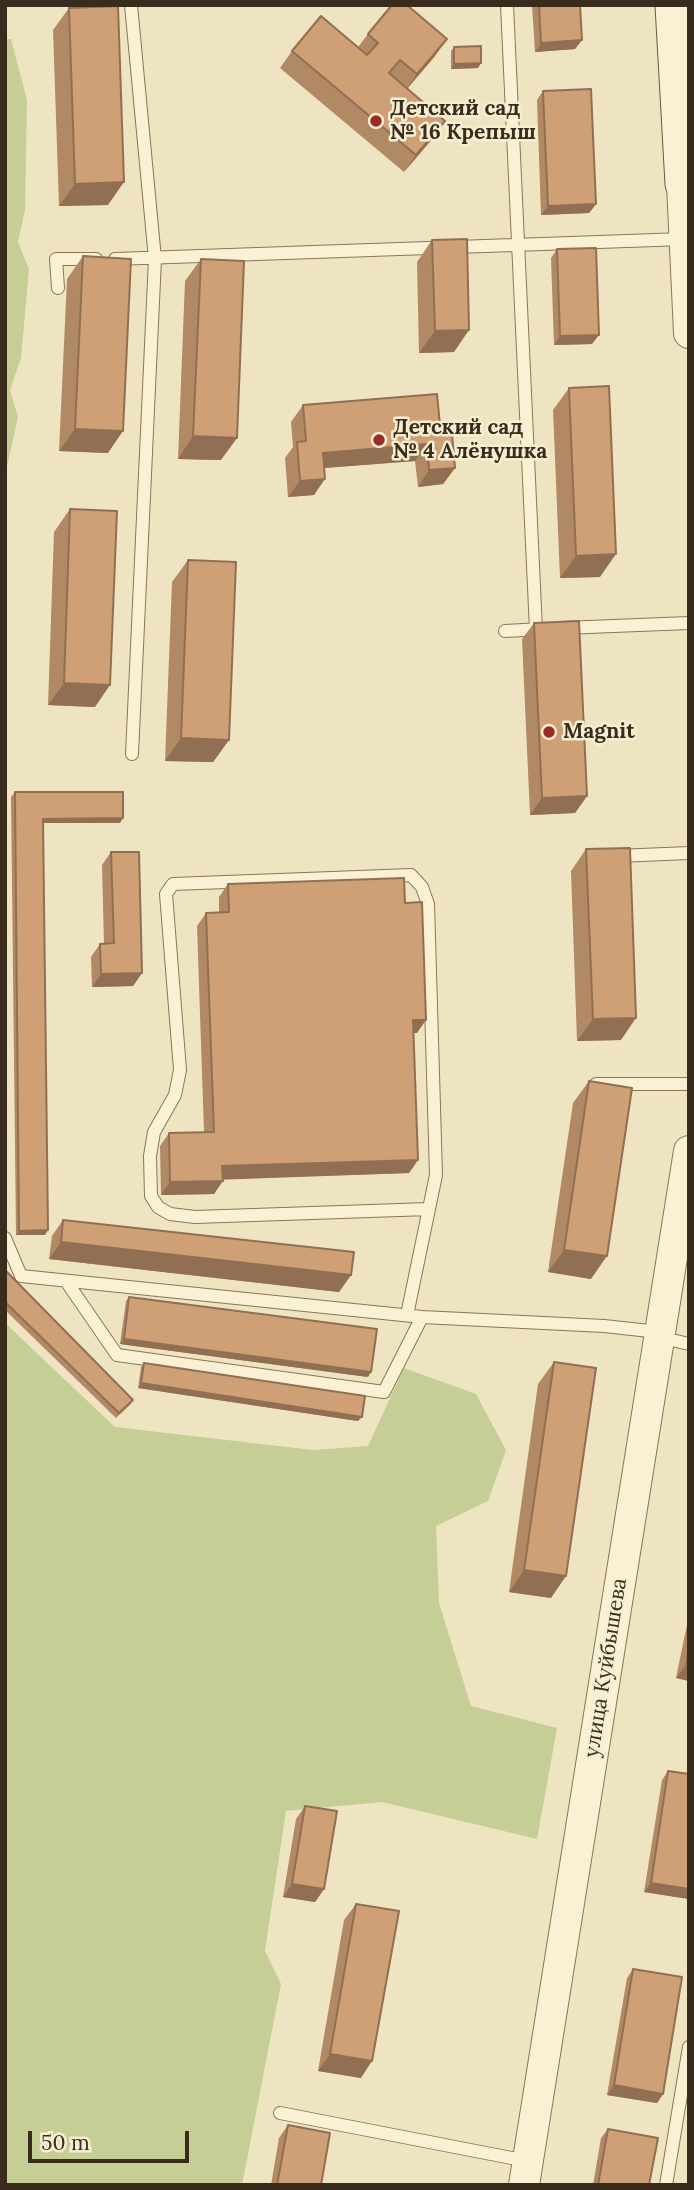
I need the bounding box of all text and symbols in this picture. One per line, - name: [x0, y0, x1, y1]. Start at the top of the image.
- place label: Детский сад № 16 Крепыш: [390, 96, 536, 146]
- marker: Детский сад № 16 Крепыш: [368, 113, 384, 129]
- place label: Детский сад № 4 Алёнушка: [393, 415, 547, 465]
- marker: Детский сад № 4 Алёнушка: [371, 432, 387, 448]
- place label: Magnit: [563, 719, 635, 745]
- marker: Magnit: [541, 724, 557, 740]
- street label: улица Куйбышева: [579, 1576, 633, 1760]
- scale bar: [32, 2116, 192, 2160]
- text: 50 m: [41, 2129, 90, 2156]

